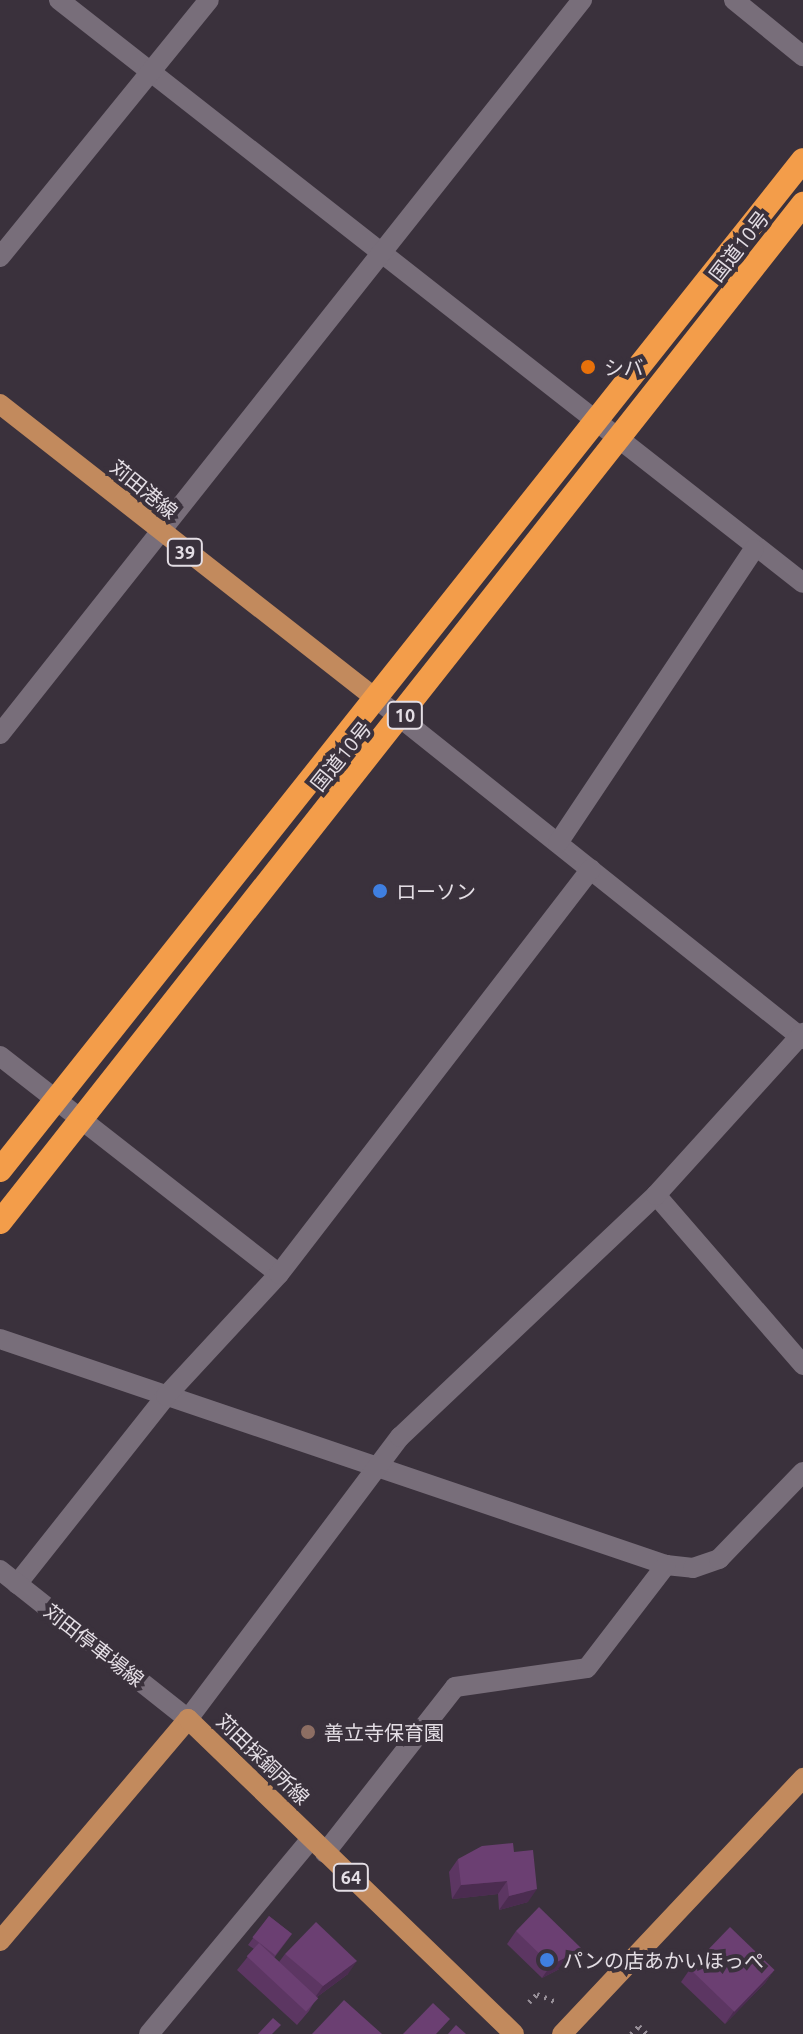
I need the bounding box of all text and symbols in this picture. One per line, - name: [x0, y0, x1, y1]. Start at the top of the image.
- street label: 国道10号: [704, 206, 774, 286]
- place label: シバ: [604, 355, 644, 379]
- marker: シバ: [579, 358, 597, 376]
- street label: 苅田港線: [105, 455, 183, 523]
- road number: 39: [165, 538, 205, 566]
- road number: 10: [385, 701, 425, 729]
- street label: 国道10号: [306, 716, 376, 796]
- place label: ローソン: [396, 879, 476, 903]
- marker: ローソン: [371, 882, 389, 900]
- street label: 苅田停車場線: [39, 1599, 149, 1691]
- street label: 苅田採銅所線: [212, 1709, 314, 1809]
- place label: 善立寺保育園: [324, 1720, 444, 1744]
- marker: 善立寺保育園: [299, 1723, 317, 1741]
- road number: 64: [331, 1863, 371, 1891]
- place label: パンの店あかいほっぺ: [563, 1948, 763, 1972]
- marker: パンの店あかいほっぺ: [538, 1951, 556, 1969]

